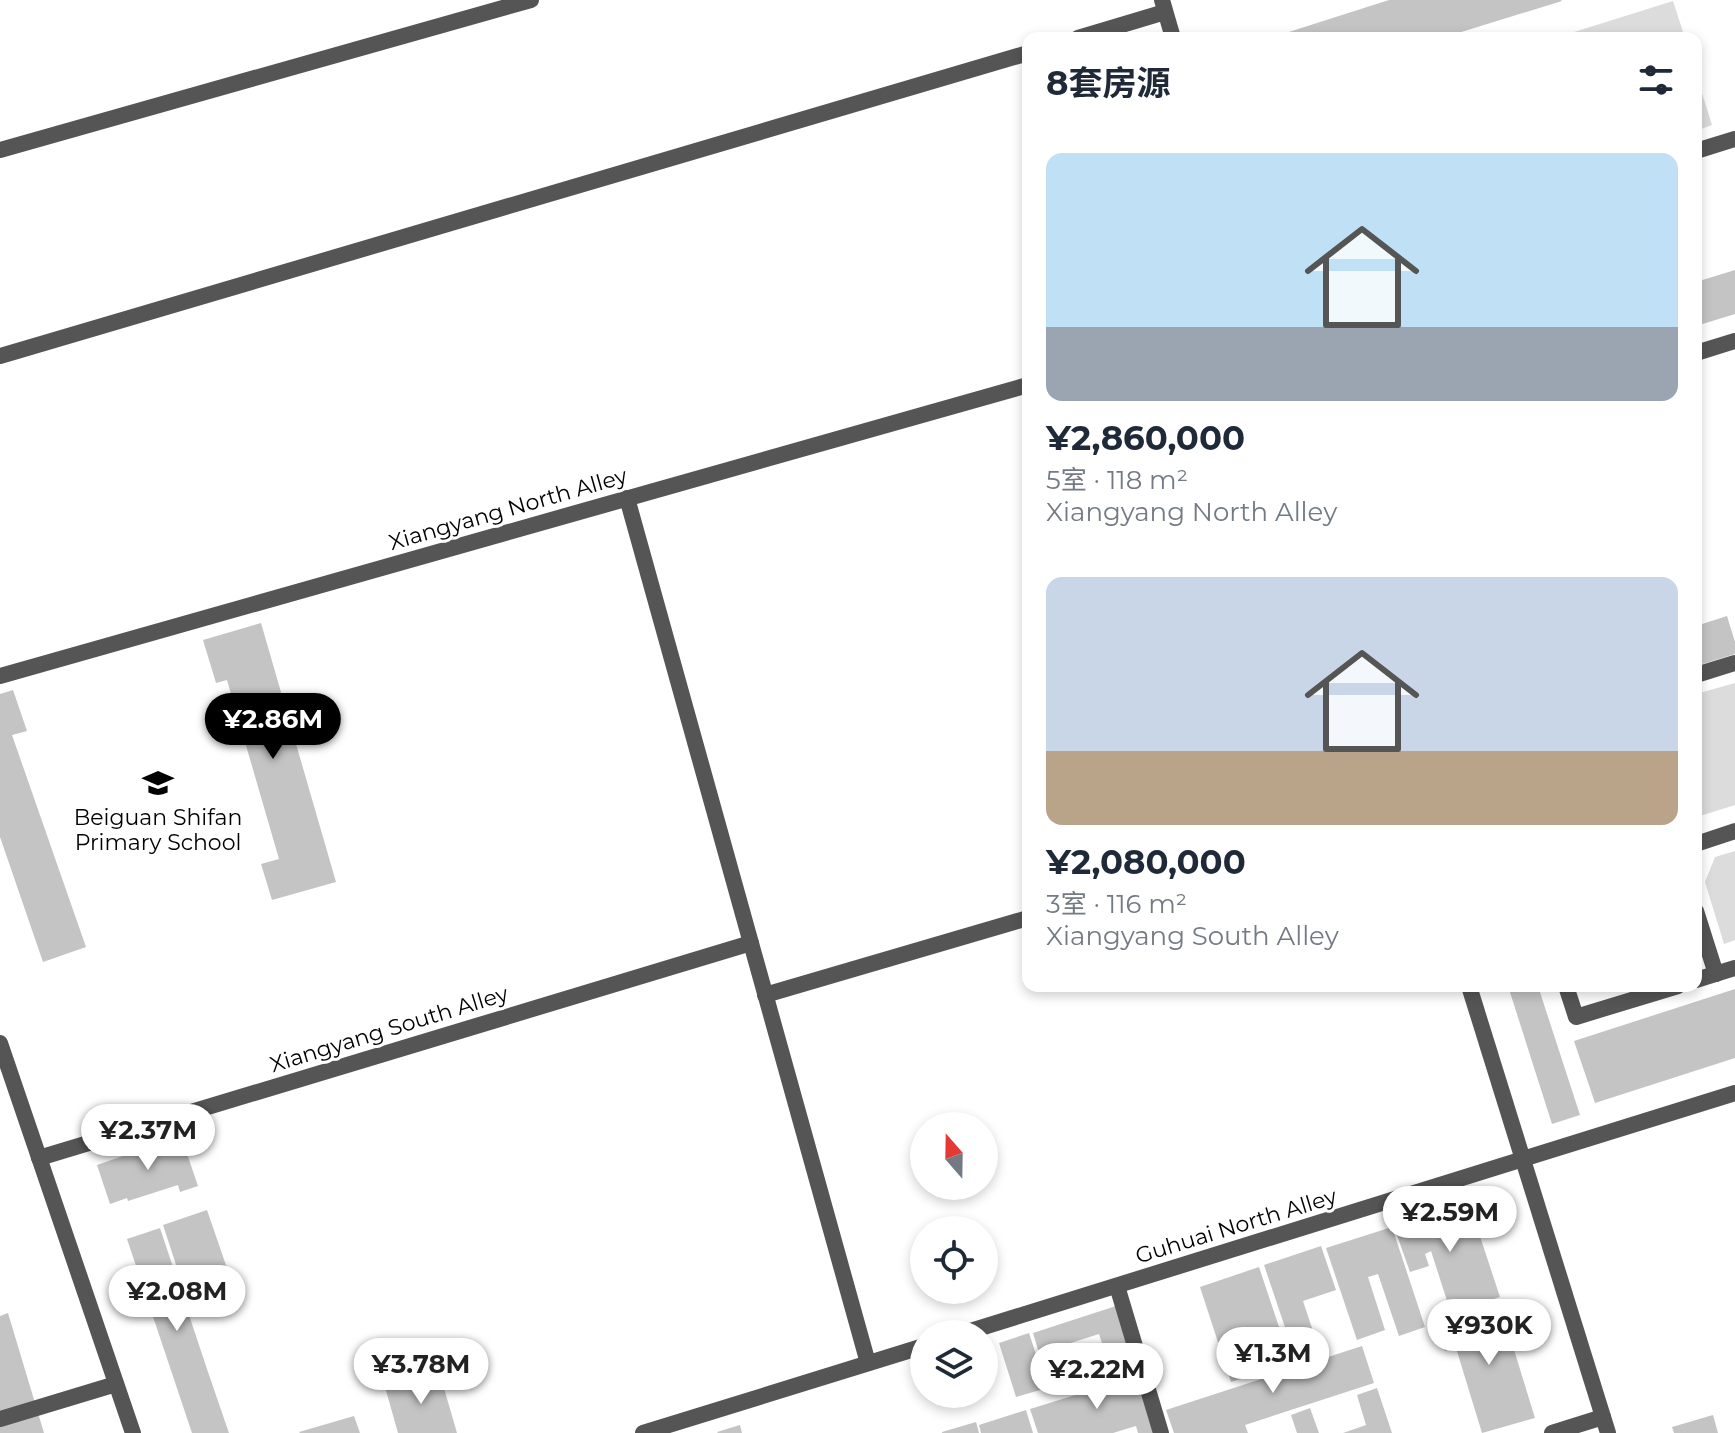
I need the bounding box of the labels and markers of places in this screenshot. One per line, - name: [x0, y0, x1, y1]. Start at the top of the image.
- pin: ¥2.86M: [208, 693, 338, 761]
- school or university icon: Beiguan Shifan Primary School: [141, 766, 175, 800]
- place label: Beiguan Shifan Primary School: [74, 804, 242, 856]
- pin: ¥2.37M: [83, 1104, 213, 1172]
- pin: ¥2.59M: [1385, 1186, 1515, 1254]
- pin: ¥2.08M: [112, 1265, 242, 1333]
- pin: ¥930K: [1433, 1299, 1545, 1367]
- pin: ¥1.3M: [1217, 1327, 1329, 1395]
- pin: ¥3.78M: [356, 1338, 486, 1406]
- pin: ¥2.22M: [1032, 1343, 1162, 1411]

